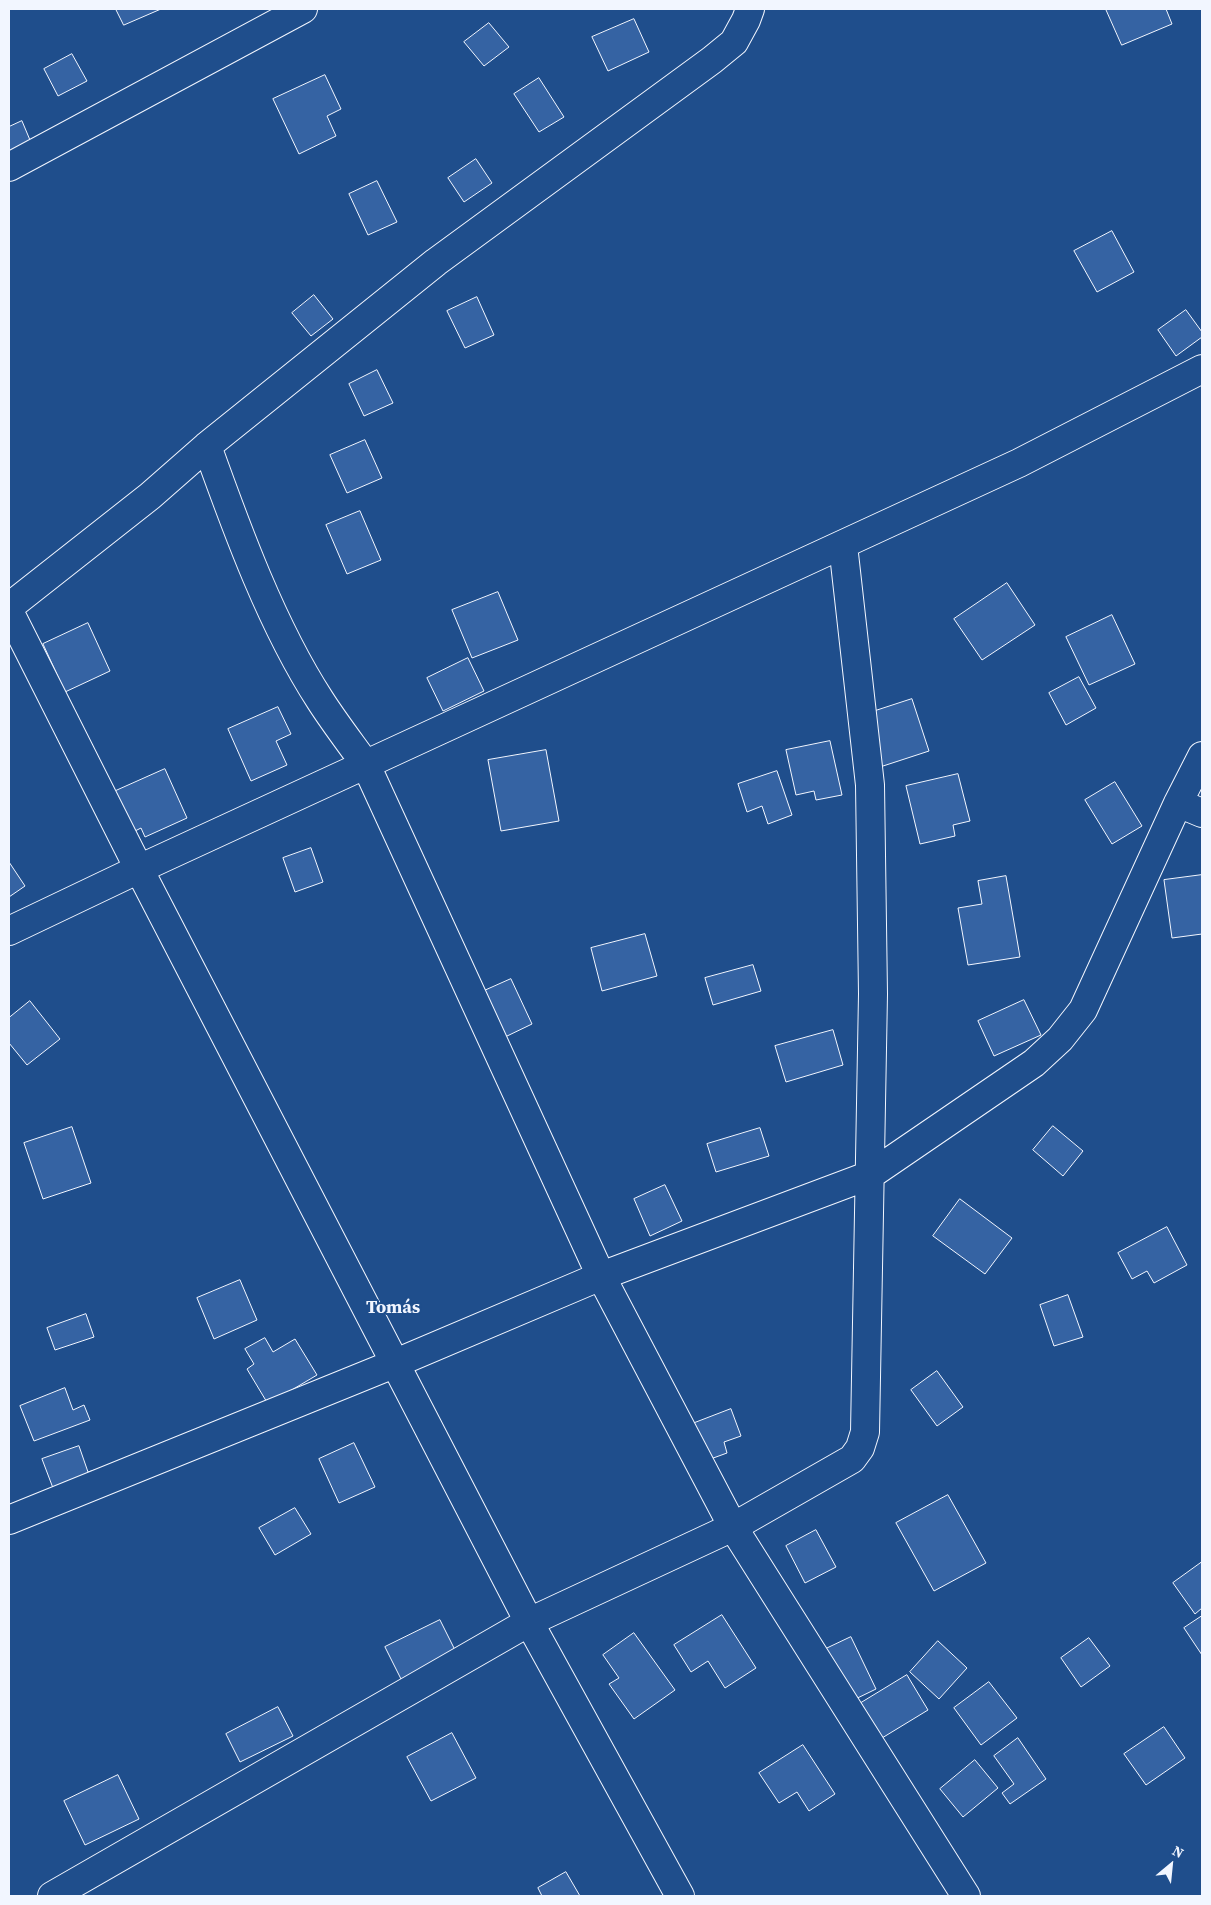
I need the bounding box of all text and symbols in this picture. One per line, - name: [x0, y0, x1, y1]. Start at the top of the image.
- district label: Tomás: [366, 1297, 420, 1319]
- north arrow: [1146, 1840, 1196, 1890]
- text: N: [1169, 1841, 1187, 1863]

